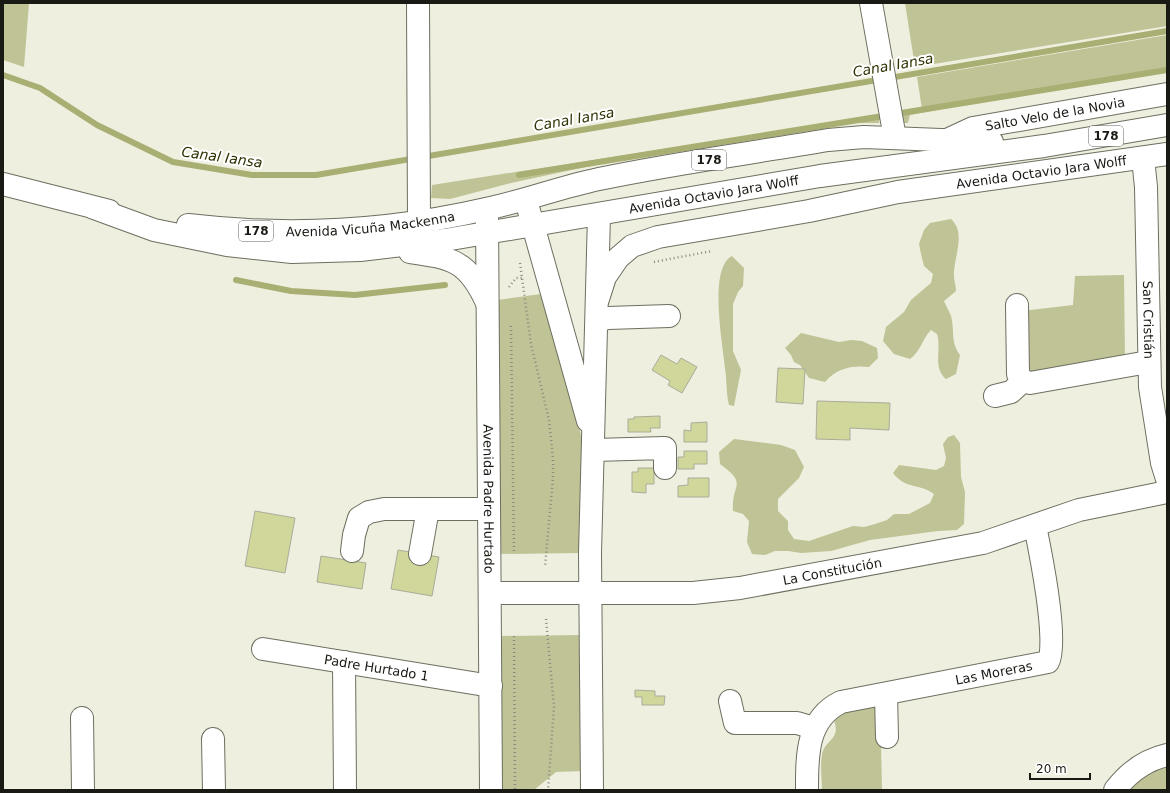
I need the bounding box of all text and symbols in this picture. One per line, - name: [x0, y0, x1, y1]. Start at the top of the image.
- water label: Canal Iansa: [851, 50, 935, 80]
- street label: Salto Velo de la Novia: [984, 94, 1126, 133]
- water label: Canal Iansa: [532, 104, 616, 134]
- road number: 178: [1089, 126, 1123, 146]
- water label: Canal Iansa: [180, 143, 264, 171]
- road number: 178: [692, 150, 726, 170]
- street label: Avenida Octavio Jara Wolff: [955, 152, 1128, 191]
- street label: Avenida Octavio Jara Wolff: [628, 172, 801, 216]
- street label: Avenida Vicuña Mackenna: [286, 208, 456, 239]
- road number: 178: [239, 221, 273, 241]
- street label: San Cristián: [1140, 280, 1157, 359]
- street label: Avenida Padre Hurtado: [481, 424, 497, 574]
- street label: La Constitución: [781, 554, 883, 587]
- street label: Padre Hurtado 1: [323, 652, 430, 683]
- street label: Las Moreras: [954, 658, 1034, 687]
- scale bar: [1030, 755, 1090, 781]
- text: 20 m: [1036, 762, 1067, 776]

